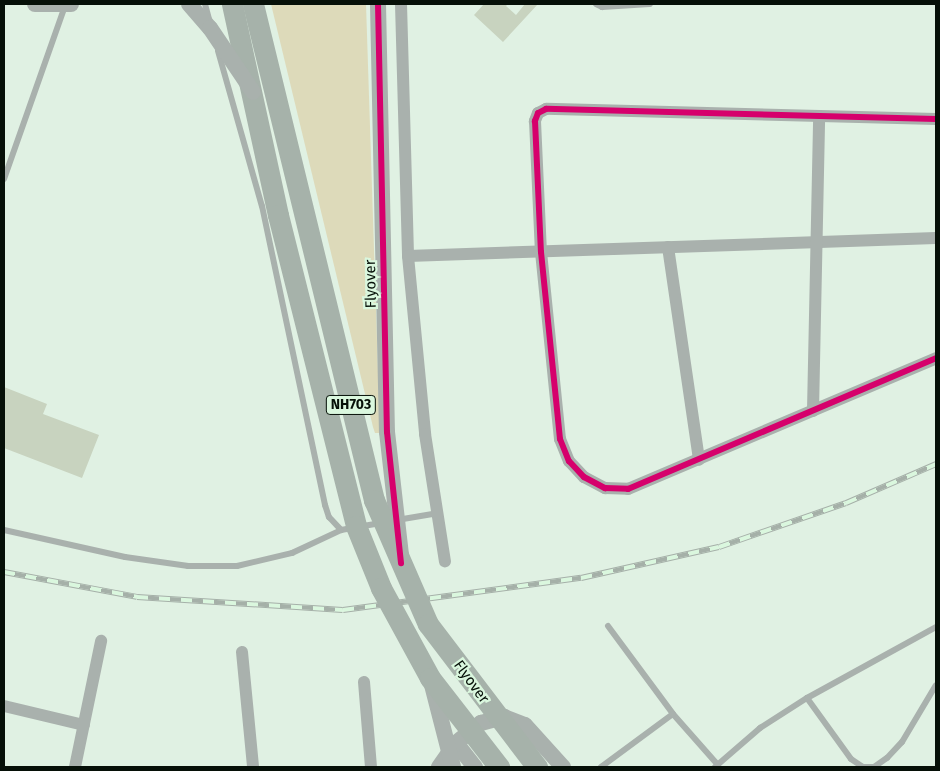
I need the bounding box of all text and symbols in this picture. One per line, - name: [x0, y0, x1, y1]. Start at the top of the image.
- street label: Flyover: [362, 259, 380, 309]
- road number: NH703: [325, 394, 377, 416]
- street label: Flyover: [449, 657, 493, 707]

